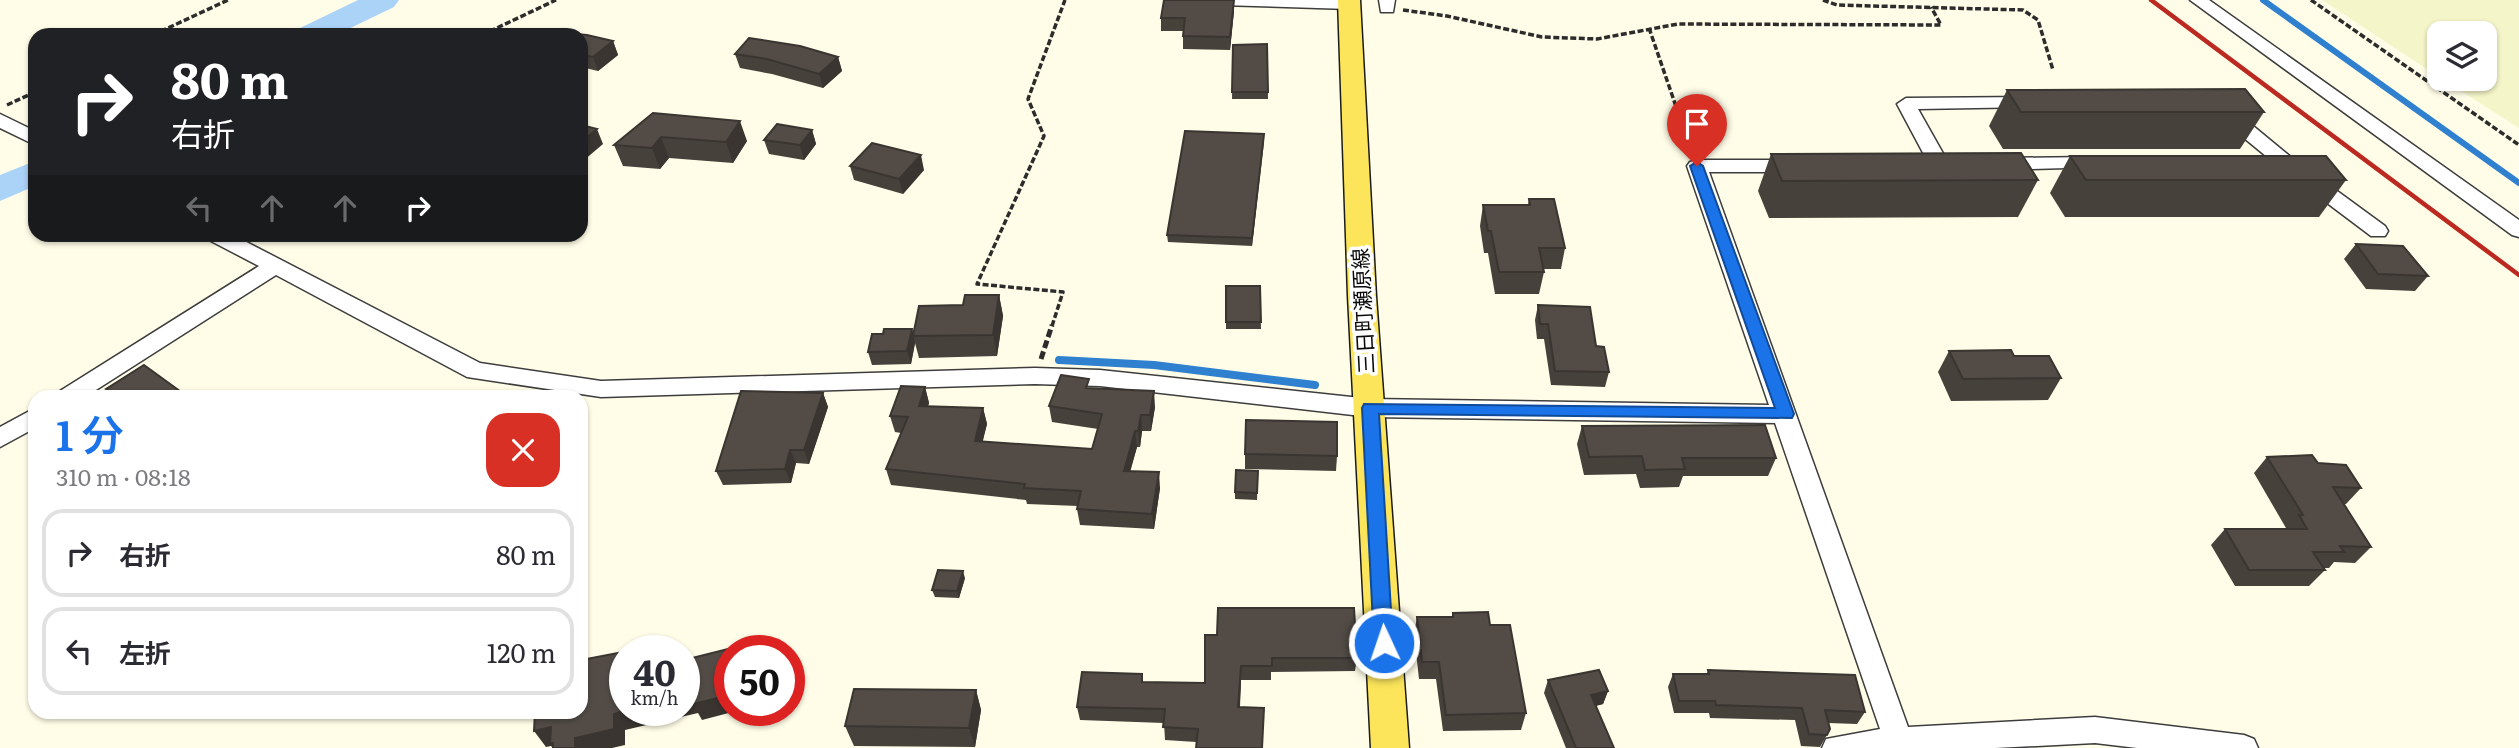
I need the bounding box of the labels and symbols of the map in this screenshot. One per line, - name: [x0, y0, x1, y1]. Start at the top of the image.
- pin: [1667, 94, 1727, 166]
- street label: 三日町瀬原線: [1343, 247, 1380, 375]
- position arrow: [1347, 606, 1421, 680]
- speed limit sign: 50: [714, 635, 805, 726]

